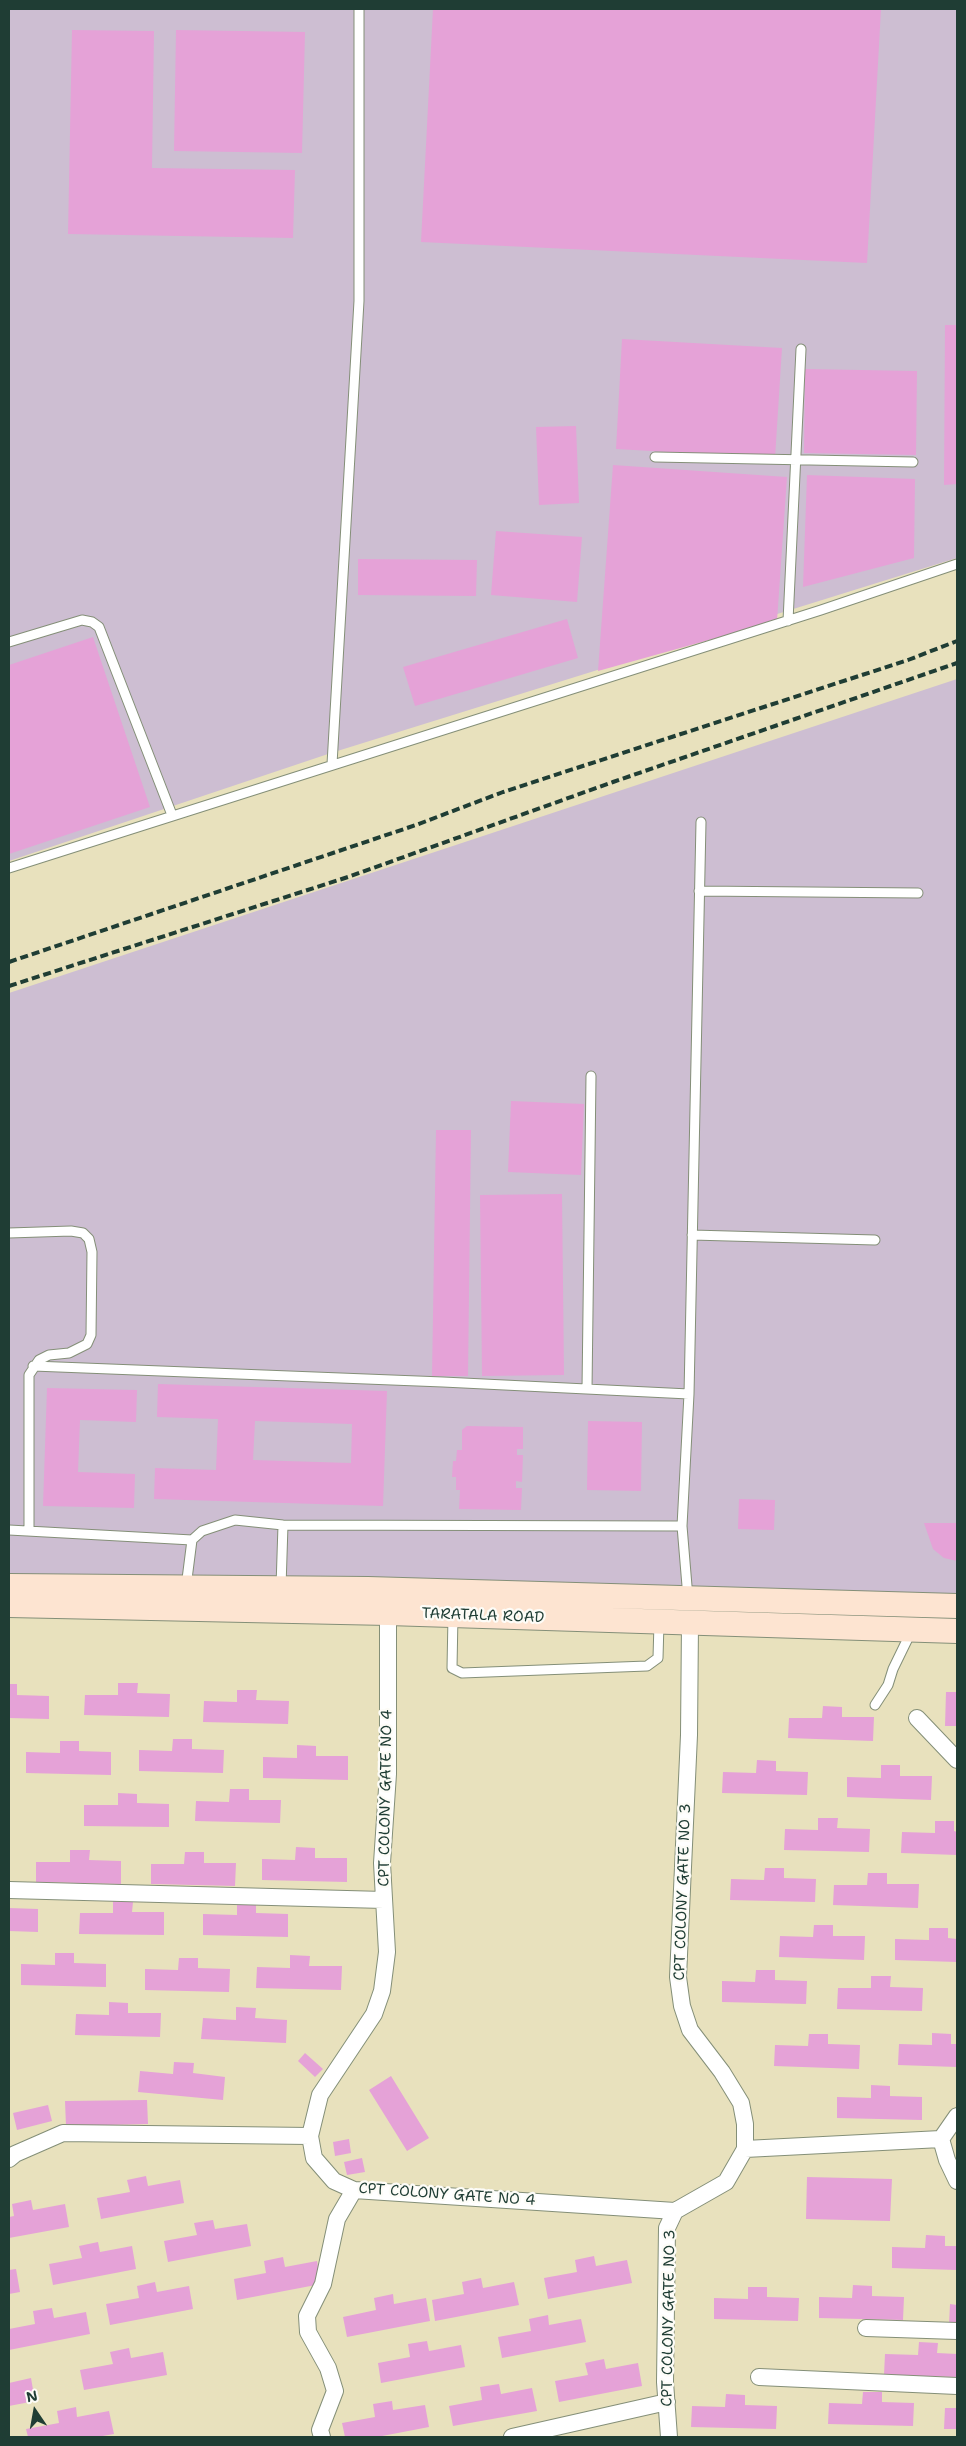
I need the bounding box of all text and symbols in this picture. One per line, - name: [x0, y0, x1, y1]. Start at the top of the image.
- street label: TARATALA ROAD: [421, 1605, 545, 1627]
- street label: CPT COLONY GATE NO 4: [375, 1709, 397, 1887]
- street label: CPT COLONY GATE NO 3: [671, 1803, 695, 1981]
- street label: CPT COLONY GATE NO 4: [358, 2180, 536, 2210]
- street label: CPT COLONY GATE NO 3: [658, 2229, 680, 2407]
- north arrow: [10, 2386, 60, 2436]
- text: N: [25, 2386, 39, 2406]

